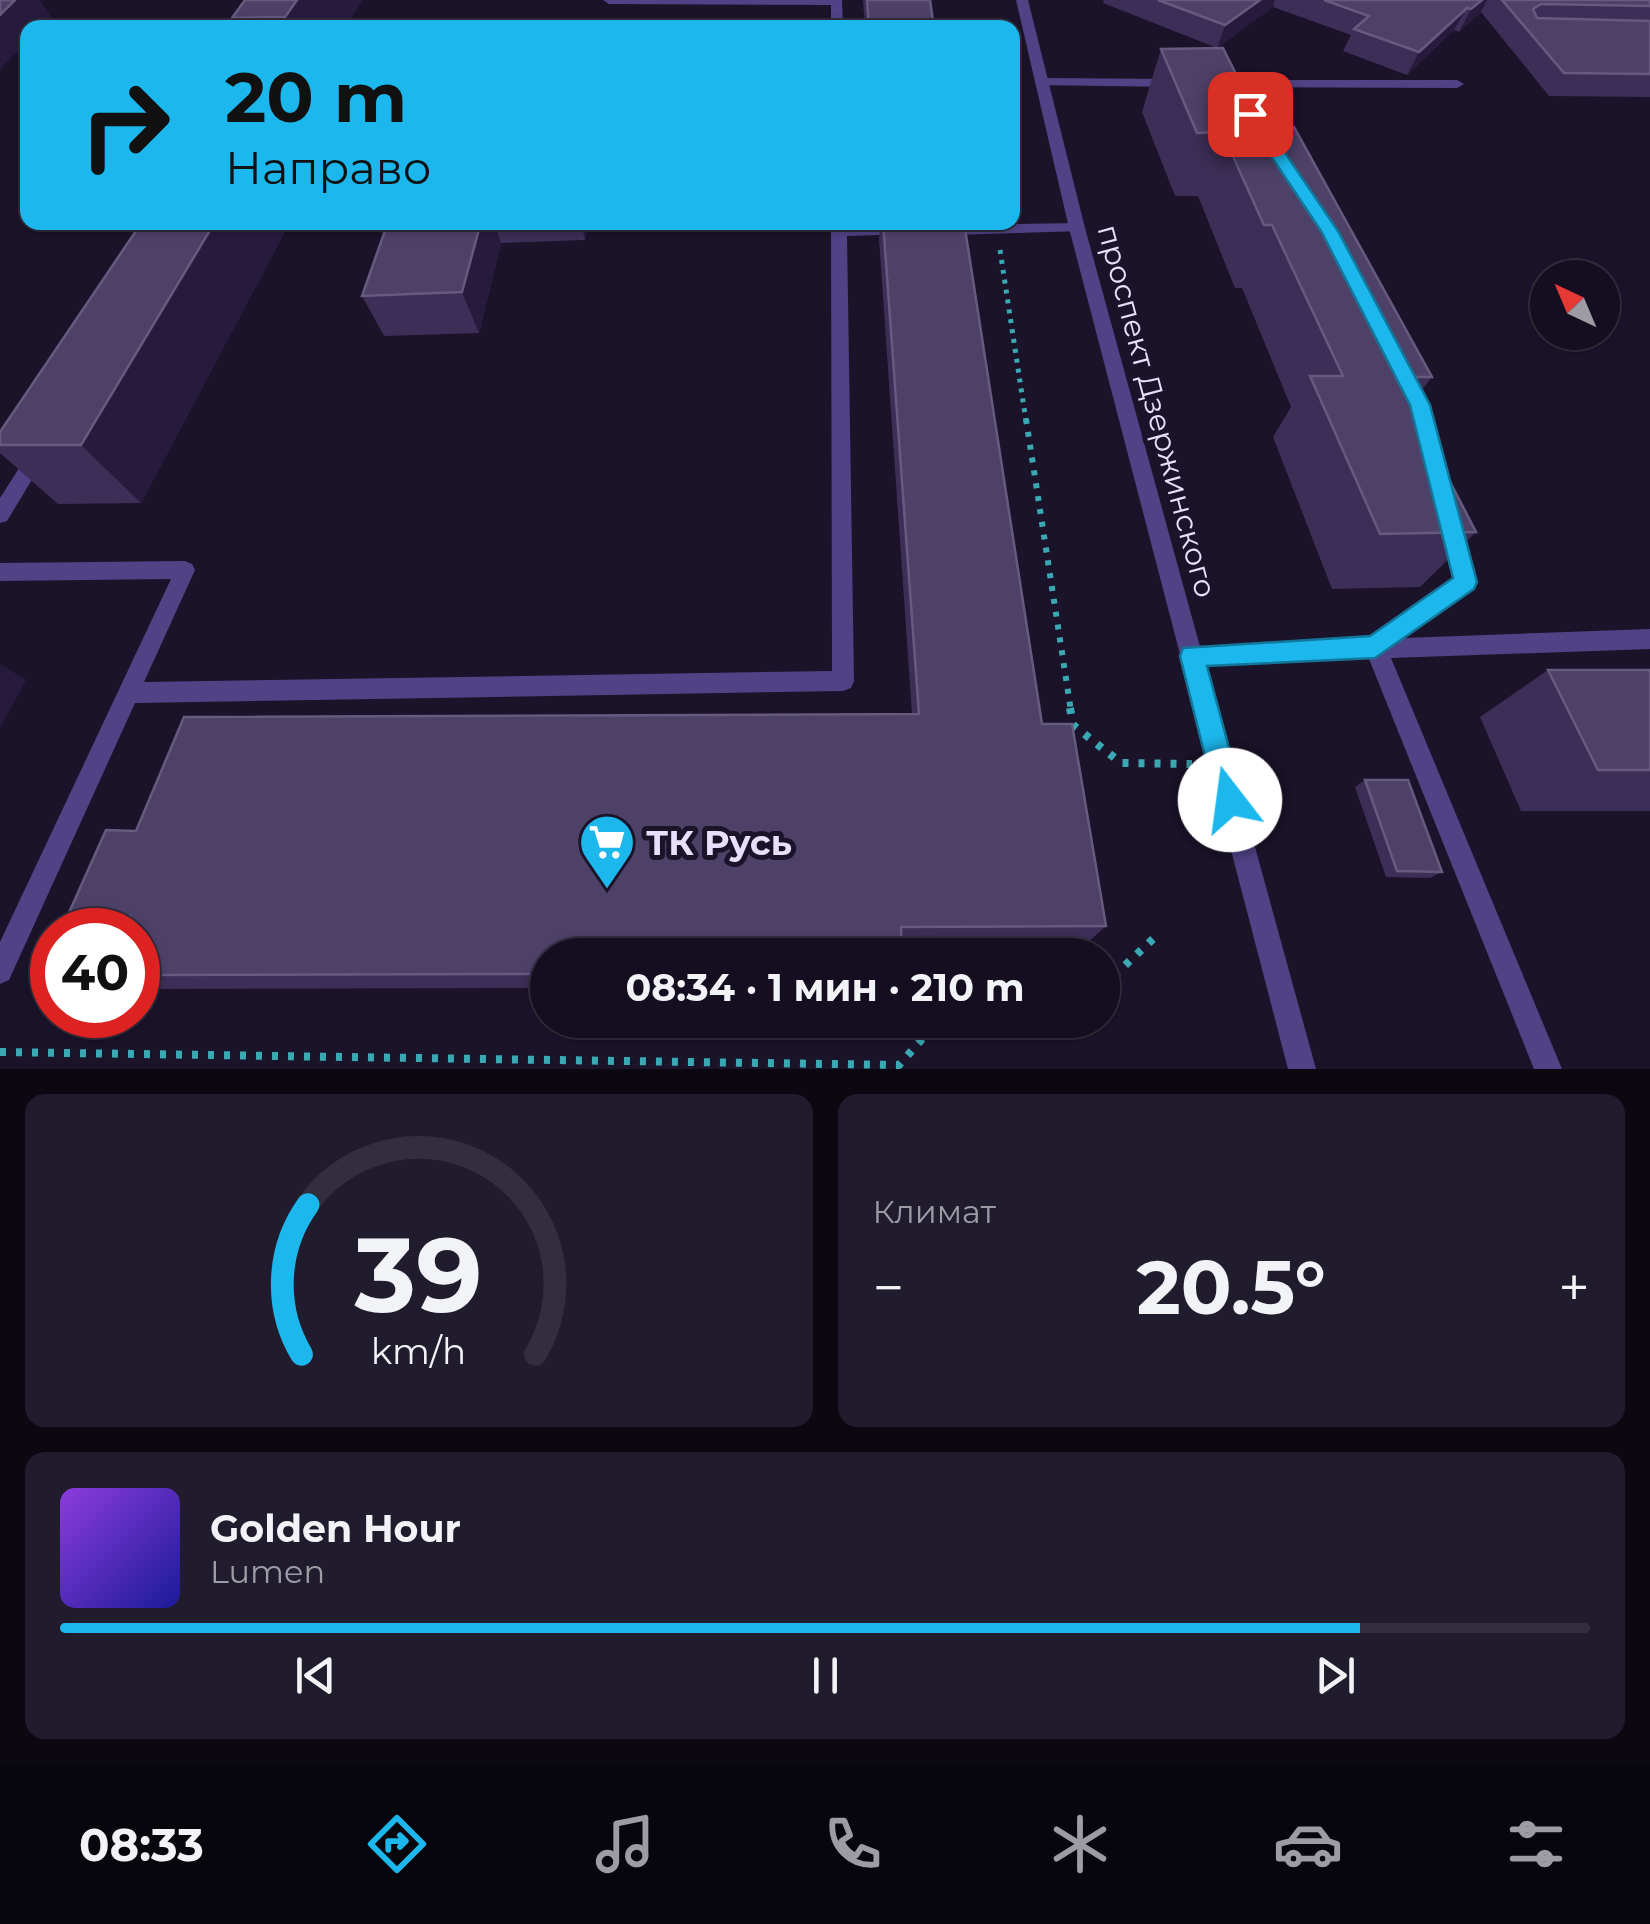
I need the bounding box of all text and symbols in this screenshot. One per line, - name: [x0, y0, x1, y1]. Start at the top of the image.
- text: 20 m: [225, 54, 407, 140]
- icon: right: [60, 60, 190, 190]
- pin: [1208, 72, 1293, 157]
- icon: arrive: [1223, 87, 1278, 142]
- text: Направо: [225, 140, 431, 195]
- street label: проспект Дзержинского: [1089, 221, 1225, 601]
- north arrow: [1530, 260, 1620, 350]
- map controls: [1530, 260, 1620, 350]
- position arrow: [1178, 748, 1282, 852]
- supermarket icon: ТК Русь: [577, 812, 637, 891]
- place label: ТК Русь: [646, 821, 792, 864]
- speed limit sign: 40: [30, 908, 160, 1038]
- text: 08:34 · 1 мин · 210 m: [625, 964, 1025, 1011]
- text: Климат: [873, 1192, 996, 1231]
- text: 39: [354, 1211, 483, 1338]
- text: 20.5°: [1137, 1241, 1326, 1333]
- text: −: [873, 1254, 904, 1321]
- text: +: [1558, 1254, 1590, 1321]
- text: km/h: [371, 1329, 466, 1373]
- text: Golden Hour: [210, 1505, 461, 1552]
- text: Lumen: [210, 1552, 325, 1591]
- icon: previous: [288, 1648, 343, 1703]
- icon: pause: [798, 1648, 853, 1703]
- icon: next: [1308, 1648, 1363, 1703]
- icon: directions: [362, 1809, 432, 1879]
- icon: music: [590, 1809, 660, 1879]
- icon: phone: [818, 1809, 888, 1879]
- icon: climate: [1045, 1809, 1115, 1879]
- icon: car: [1273, 1809, 1343, 1879]
- icon: filters: [1501, 1809, 1571, 1879]
- text: 08:33: [79, 1817, 204, 1872]

